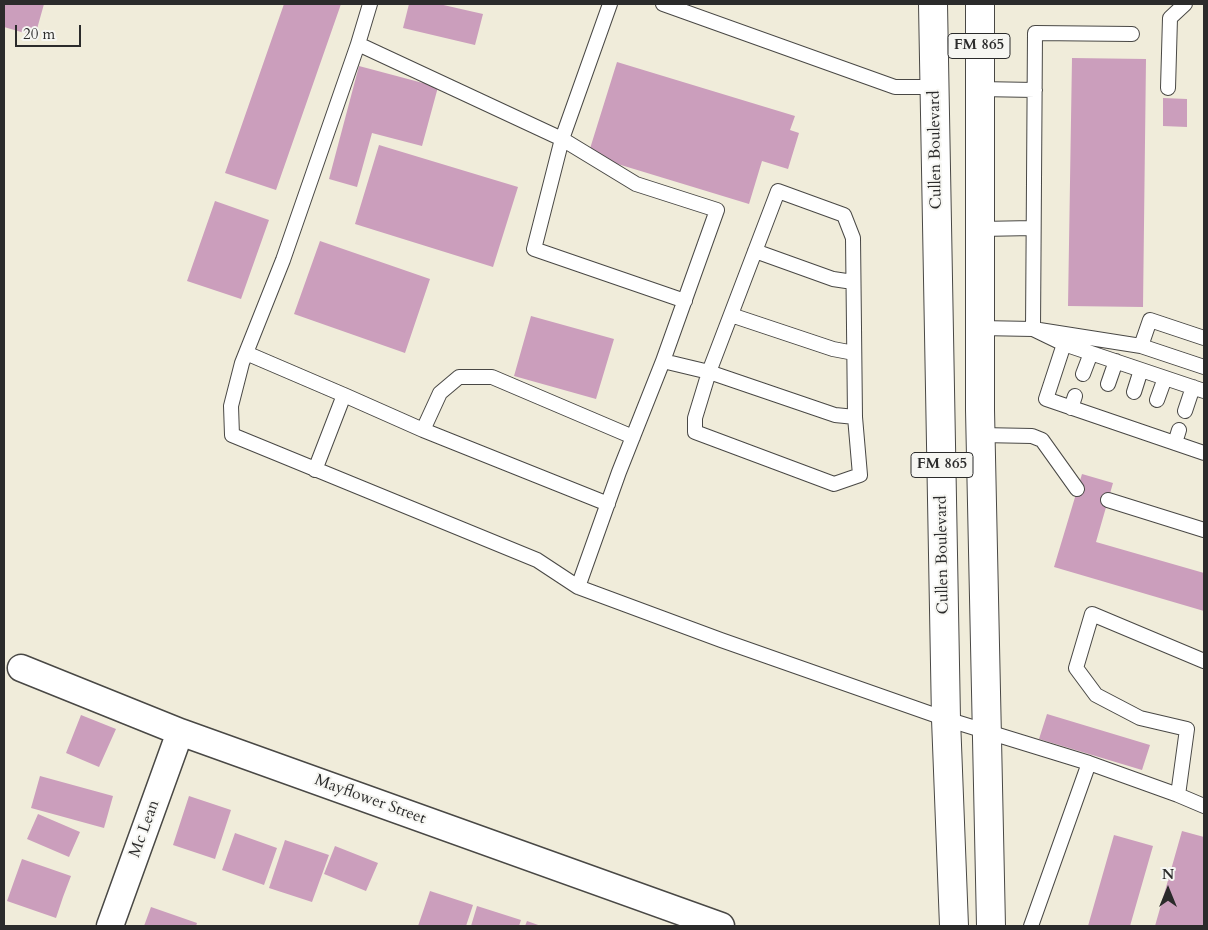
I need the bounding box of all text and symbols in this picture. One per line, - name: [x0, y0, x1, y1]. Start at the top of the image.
- scale bar: [18, 15, 84, 47]
- text: 20 m: [23, 24, 55, 44]
- road number: FM 865: [948, 34, 1010, 58]
- street label: Cullen Boulevard: [925, 90, 947, 210]
- road number: FM 865: [911, 452, 973, 478]
- street label: Cullen Boulevard: [932, 495, 954, 615]
- street label: Mayflower Street: [312, 771, 428, 829]
- street label: Mc Lean: [126, 798, 164, 860]
- north arrow: [1143, 865, 1193, 915]
- text: N: [1162, 865, 1174, 884]

